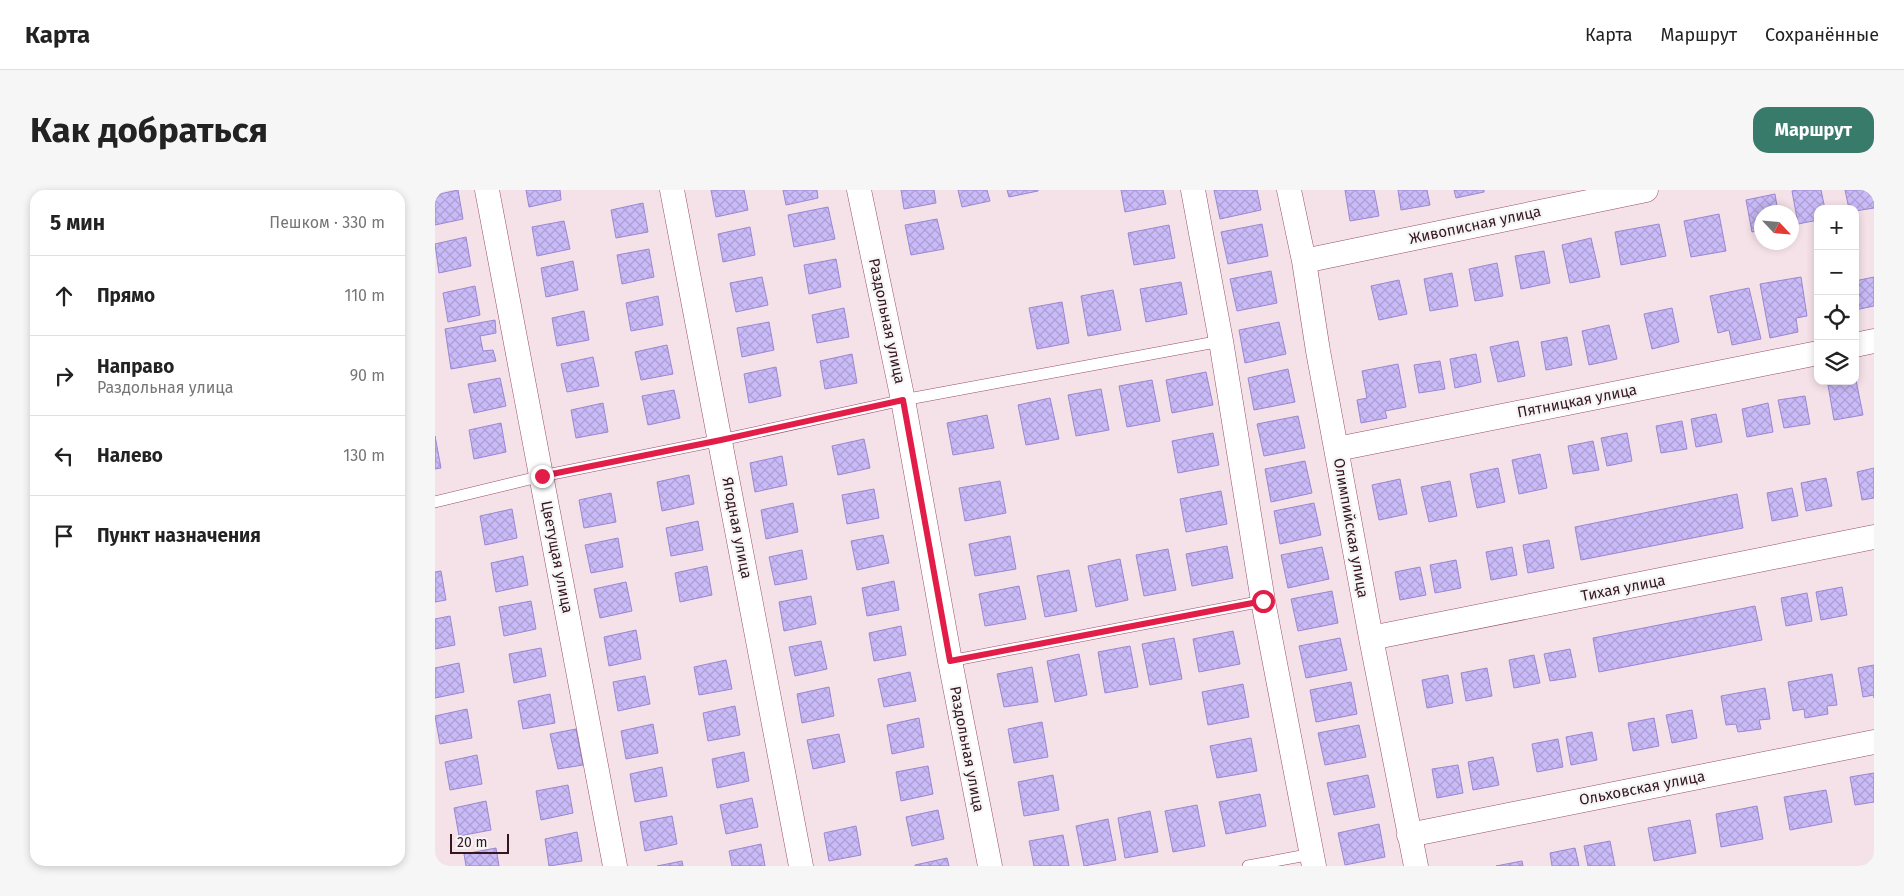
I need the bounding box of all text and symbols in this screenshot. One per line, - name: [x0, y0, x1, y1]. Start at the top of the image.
- text: Карта: [25, 21, 90, 49]
- text: Карта: [1585, 24, 1633, 46]
- text: Маршрут: [1661, 24, 1737, 46]
- text: Сохранённые: [1765, 24, 1879, 46]
- button: Маршрут: [1753, 107, 1874, 153]
- text: Как добраться: [30, 109, 268, 151]
- street label: Живописная улица: [1407, 202, 1543, 248]
- north arrow: [1754, 205, 1799, 250]
- map controls: [1814, 205, 1859, 385]
- button: +: [1814, 205, 1859, 250]
- text: 5 мин: [50, 210, 105, 236]
- text: Пешком · 330 m: [269, 213, 385, 232]
- button: −: [1814, 250, 1859, 295]
- street label: Раздольная улица: [865, 257, 909, 385]
- icon: ahead: [50, 282, 78, 310]
- text: Прямо: [97, 284, 155, 307]
- text: 110 m: [344, 286, 385, 305]
- button: locate: [1814, 295, 1859, 340]
- button: layers: [1814, 340, 1859, 385]
- text: Направо: [97, 355, 174, 378]
- icon: right: [50, 362, 78, 390]
- text: 90 m: [350, 366, 385, 385]
- text: Раздольная улица: [97, 378, 233, 397]
- street label: Пятницкая улица: [1516, 381, 1638, 421]
- icon: left: [50, 442, 78, 470]
- text: Налево: [97, 444, 163, 467]
- text: 130 m: [343, 446, 385, 465]
- street label: Олимпийская улица: [1330, 457, 1372, 599]
- route end: [531, 465, 554, 488]
- street label: Ягодная улица: [718, 476, 756, 580]
- street label: Цветущая улица: [537, 499, 577, 615]
- icon: arrive: [50, 522, 78, 550]
- text: Пункт назначения: [97, 524, 261, 547]
- street label: Тихая улица: [1579, 571, 1667, 605]
- route start: [1252, 590, 1275, 613]
- street label: Раздольная улица: [946, 685, 988, 813]
- street label: Ольховская улица: [1578, 767, 1706, 809]
- scale bar: [450, 831, 509, 854]
- text: 20 m: [457, 834, 487, 851]

